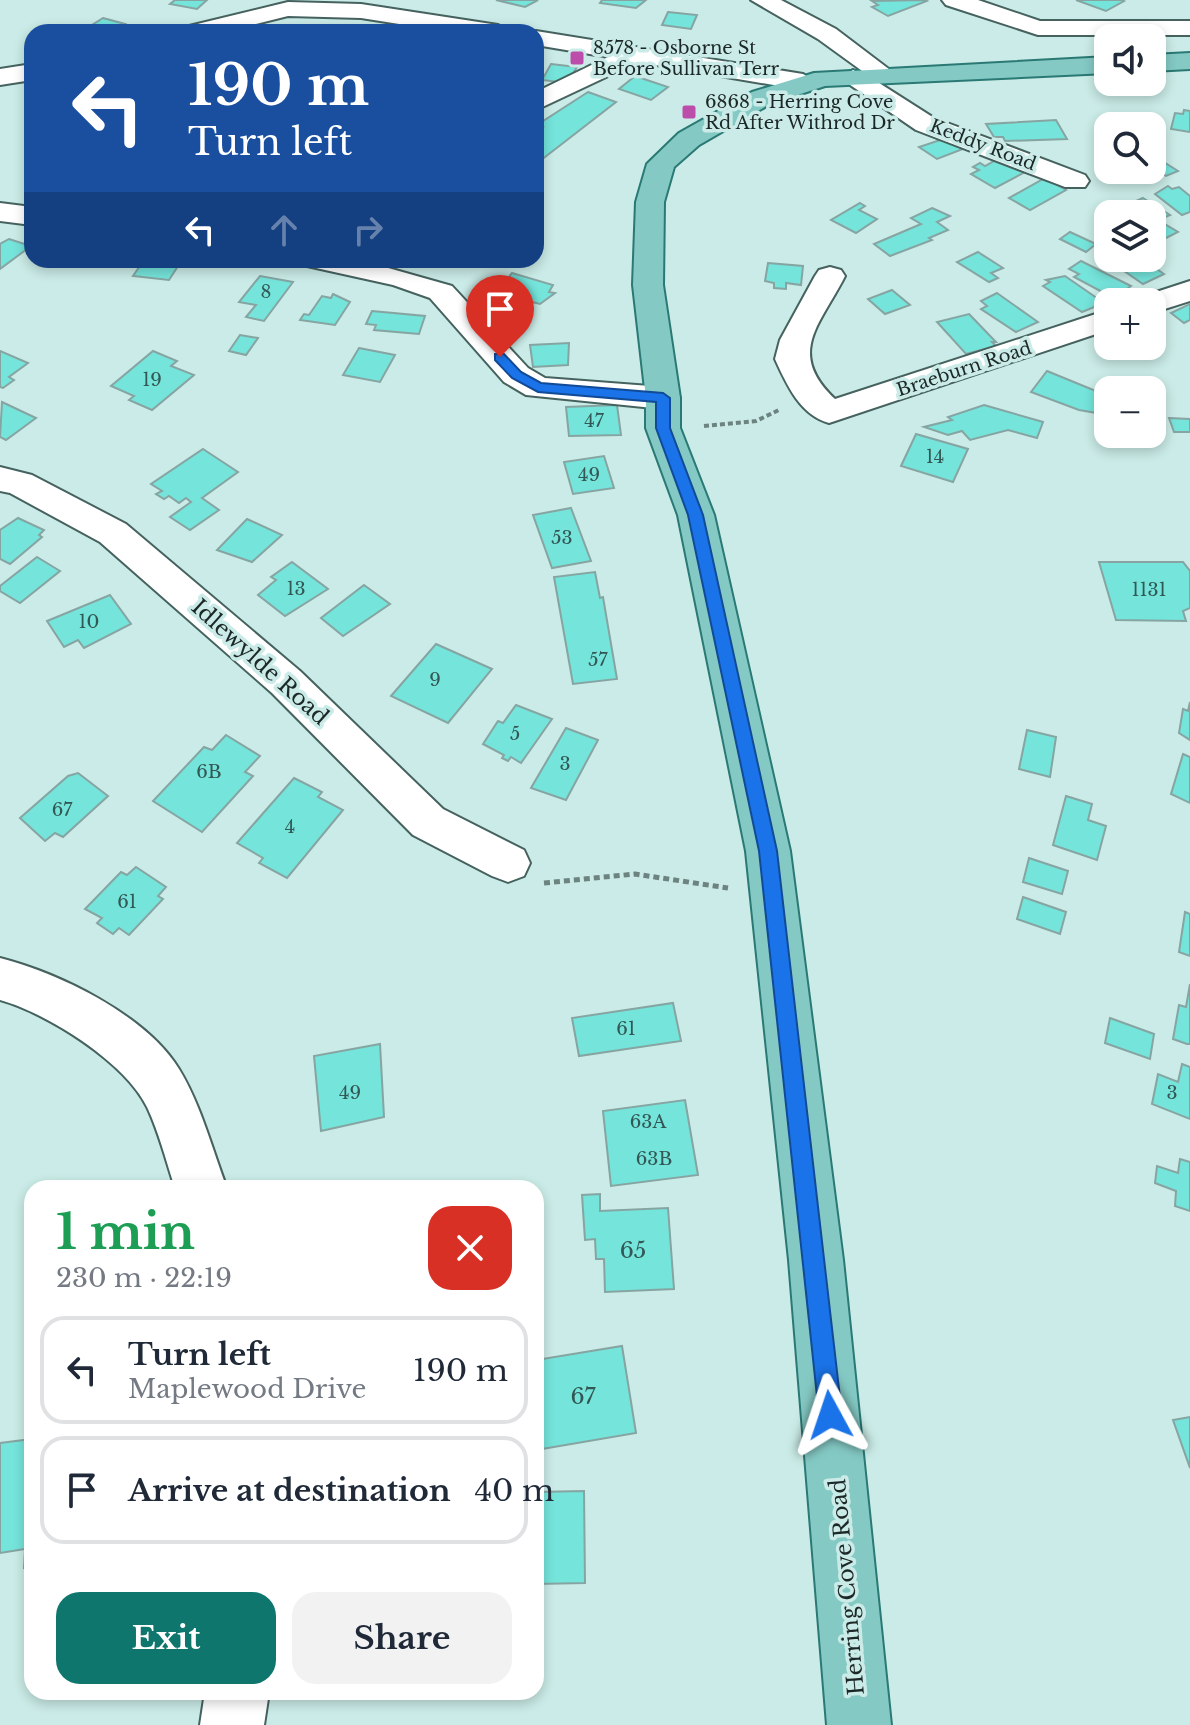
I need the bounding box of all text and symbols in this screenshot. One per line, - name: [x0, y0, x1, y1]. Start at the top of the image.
- map controls: [1094, 24, 1166, 448]
- button: sound: [1094, 24, 1166, 96]
- place label: 8578 - Osborne St Before Sullivan Terr: [593, 37, 780, 80]
- marker: 8578 - Osborne St Before Sullivan Terr: [568, 49, 586, 67]
- text: 190 m: [188, 51, 369, 120]
- icon: left: [56, 56, 160, 160]
- place label: 6868 - Herring Cove Rd After Withrod Dr: [705, 91, 895, 134]
- marker: 6868 - Herring Cove Rd After Withrod Dr: [680, 103, 698, 121]
- button: search: [1094, 112, 1166, 184]
- street label: Keddy Road: [927, 115, 1039, 175]
- text: Turn left: [188, 120, 352, 165]
- button: layers: [1094, 200, 1166, 272]
- icon: left: [178, 208, 222, 252]
- icon: ahead: [262, 208, 306, 252]
- icon: right: [346, 208, 390, 252]
- pin: [466, 275, 534, 357]
- house number: 8: [261, 281, 271, 303]
- icon: arrive: [478, 287, 522, 331]
- button: +: [1094, 288, 1166, 360]
- street label: Braeburn Road: [894, 337, 1034, 401]
- house number: 19: [142, 369, 162, 391]
- button: −: [1094, 376, 1166, 448]
- house number: 47: [584, 410, 605, 432]
- house number: 14: [926, 446, 944, 468]
- house number: 49: [578, 464, 600, 486]
- house number: 53: [551, 527, 573, 549]
- house number: 13: [286, 578, 306, 600]
- house number: 1131: [1131, 579, 1167, 601]
- street label: Idlewylde Road: [186, 593, 334, 731]
- house number: 10: [79, 611, 99, 633]
- house number: 57: [588, 649, 609, 671]
- house number: 9: [429, 669, 441, 691]
- house number: 5: [510, 723, 520, 745]
- house number: 3: [559, 753, 571, 775]
- house number: 6B: [196, 761, 222, 783]
- house number: 67: [52, 799, 73, 821]
- house number: 4: [285, 816, 295, 838]
- house number: 61: [117, 891, 137, 913]
- house number: 61: [616, 1018, 636, 1040]
- house number: 49: [339, 1082, 361, 1104]
- house number: 3: [1166, 1082, 1178, 1104]
- house number: 63A: [630, 1111, 667, 1133]
- house number: 63B: [636, 1148, 672, 1170]
- text: 1 min: [56, 1202, 195, 1262]
- button: close: [428, 1206, 512, 1290]
- house number: 65: [620, 1237, 646, 1264]
- text: 230 m · 22:19: [56, 1262, 232, 1294]
- text: Turn left: [128, 1336, 271, 1373]
- icon: left: [60, 1348, 104, 1392]
- text: 190 m: [413, 1352, 508, 1389]
- text: Maplewood Drive: [128, 1373, 366, 1405]
- position arrow: [788, 1373, 872, 1457]
- house number: 67: [570, 1383, 597, 1410]
- icon: arrive: [60, 1468, 104, 1512]
- text: Arrive at destination: [128, 1472, 451, 1509]
- text: 40 m: [475, 1472, 554, 1509]
- street label: Herring Cove Road: [824, 1477, 870, 1696]
- button: Exit: [56, 1592, 276, 1684]
- button: Share: [292, 1592, 512, 1684]

